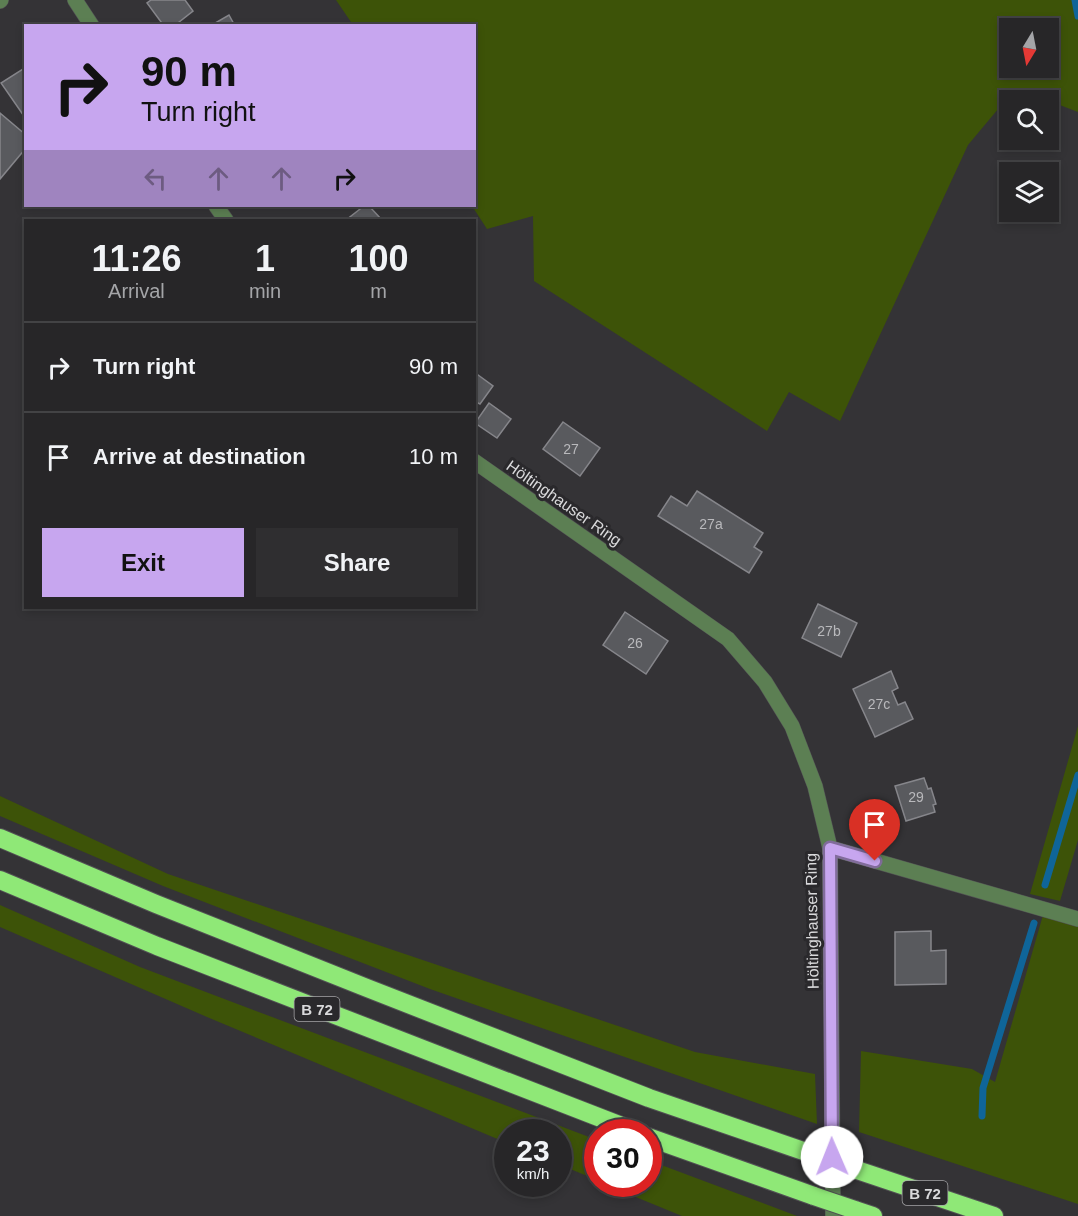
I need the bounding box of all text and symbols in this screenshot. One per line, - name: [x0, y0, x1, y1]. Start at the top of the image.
- north arrow: [999, 18, 1059, 78]
- map controls: [999, 18, 1059, 222]
- icon: right: [42, 48, 120, 126]
- text: 90 m: [141, 48, 237, 95]
- button: search: [999, 90, 1059, 150]
- text: Turn right: [141, 97, 256, 127]
- icon: left: [139, 162, 172, 195]
- icon: ahead: [202, 162, 235, 195]
- icon: ahead: [265, 162, 298, 195]
- icon: right: [328, 162, 361, 195]
- button: layers: [999, 162, 1059, 222]
- text: 11:26: [91, 238, 181, 279]
- text: 1: [255, 238, 275, 279]
- text: 100: [349, 238, 409, 279]
- text: Arrival: [108, 280, 165, 302]
- text: min: [249, 280, 281, 302]
- text: m: [370, 280, 387, 302]
- icon: right: [42, 351, 75, 384]
- text: Turn right: [93, 354, 195, 379]
- text: 90 m: [409, 354, 458, 379]
- icon: arrive: [42, 441, 75, 474]
- house number: 27: [563, 441, 579, 457]
- text: Arrive at destination: [93, 444, 306, 469]
- text: 10 m: [409, 444, 458, 469]
- street label: Höltinghauser Ring: [503, 457, 625, 549]
- house number: 27a: [699, 516, 723, 532]
- button: Exit: [42, 528, 244, 597]
- button: Share: [256, 528, 458, 597]
- house number: 27b: [817, 623, 841, 639]
- house number: 26: [627, 635, 643, 651]
- house number: 27c: [868, 696, 890, 712]
- house number: 29: [908, 789, 924, 805]
- pin: [849, 799, 900, 861]
- icon: arrive: [858, 808, 891, 841]
- street label: Höltinghauser Ring: [802, 853, 822, 989]
- road number: B 72: [294, 997, 340, 1021]
- speed limit sign: 30: [584, 1119, 662, 1197]
- position arrow: [800, 1125, 864, 1189]
- text: 23: [516, 1134, 550, 1167]
- text: km/h: [517, 1165, 549, 1182]
- road number: B 72: [902, 1181, 948, 1205]

